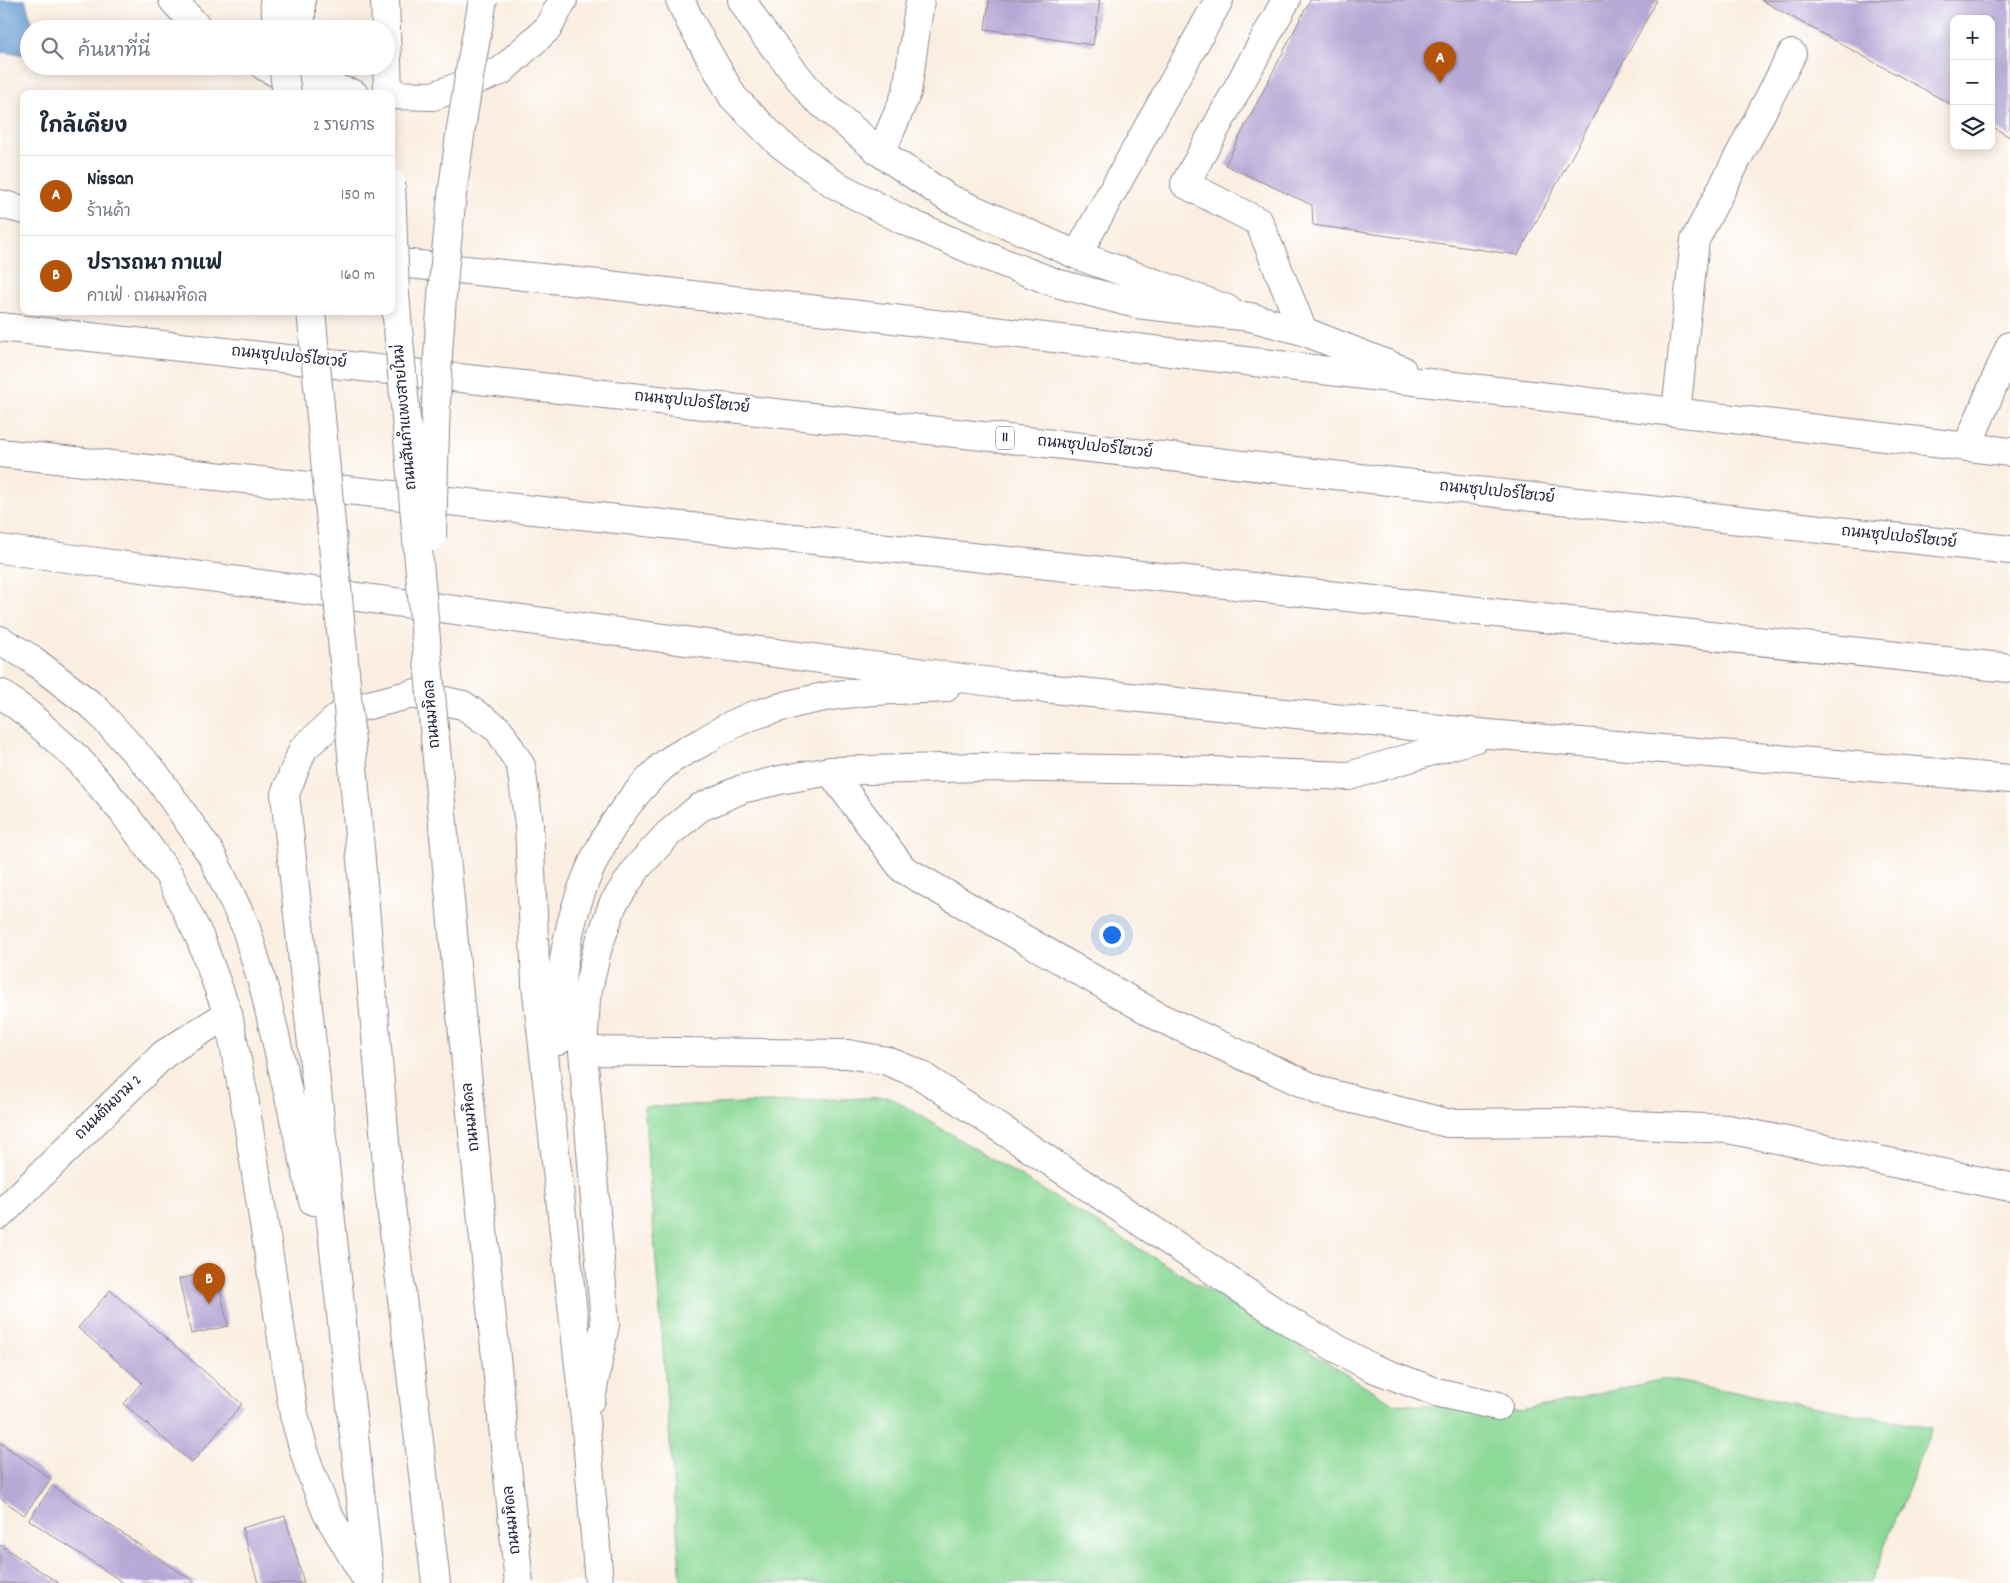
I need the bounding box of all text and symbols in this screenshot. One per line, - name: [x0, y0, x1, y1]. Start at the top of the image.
- map controls: [1950, 15, 1995, 150]
- button: +: [1950, 15, 1995, 60]
- search box: [20, 20, 395, 75]
- icon: search: [38, 34, 66, 62]
- text: ค้นหาที่นี่: [78, 39, 150, 66]
- pin: A: [1424, 42, 1456, 83]
- button: −: [1950, 60, 1995, 105]
- button: layers: [1950, 105, 1995, 150]
- text: ใกล้เคียง: [40, 113, 127, 143]
- text: 2 รายการ: [313, 115, 375, 138]
- text: Nissan: [87, 167, 134, 194]
- text: A: [52, 184, 60, 207]
- text: 150 m: [341, 184, 375, 207]
- text: ร้านค้า: [87, 201, 131, 224]
- text: ปรารถนา กาแฟ: [87, 252, 223, 279]
- text: B: [52, 264, 60, 287]
- text: 160 m: [340, 264, 375, 287]
- text: คาเฟ่ · ถนนมหิดล: [87, 286, 207, 309]
- street label: ถนนซุปเปอร์ไฮเวย์: [230, 340, 348, 375]
- street label: ถนนสันกำแพงสายใหม่: [388, 343, 423, 491]
- street label: ถนนซุปเปอร์ไฮเวย์: [633, 385, 751, 420]
- road number: 11: [996, 426, 1014, 449]
- street label: ถนนซุปเปอร์ไฮเวย์: [1036, 430, 1154, 465]
- street label: ถนนซุปเปอร์ไฮเวย์: [1438, 475, 1556, 510]
- street label: ถนนซุปเปอร์ไฮเวย์: [1840, 520, 1958, 555]
- street label: ถนนมหิดล: [419, 679, 447, 749]
- your location: [1099, 922, 1125, 948]
- street label: ถนนต้นขาม 2: [70, 1070, 147, 1146]
- street label: ถนนมหิดล: [457, 1082, 487, 1152]
- pin: B: [193, 1263, 225, 1304]
- street label: ถนนมหิดล: [498, 1485, 528, 1555]

